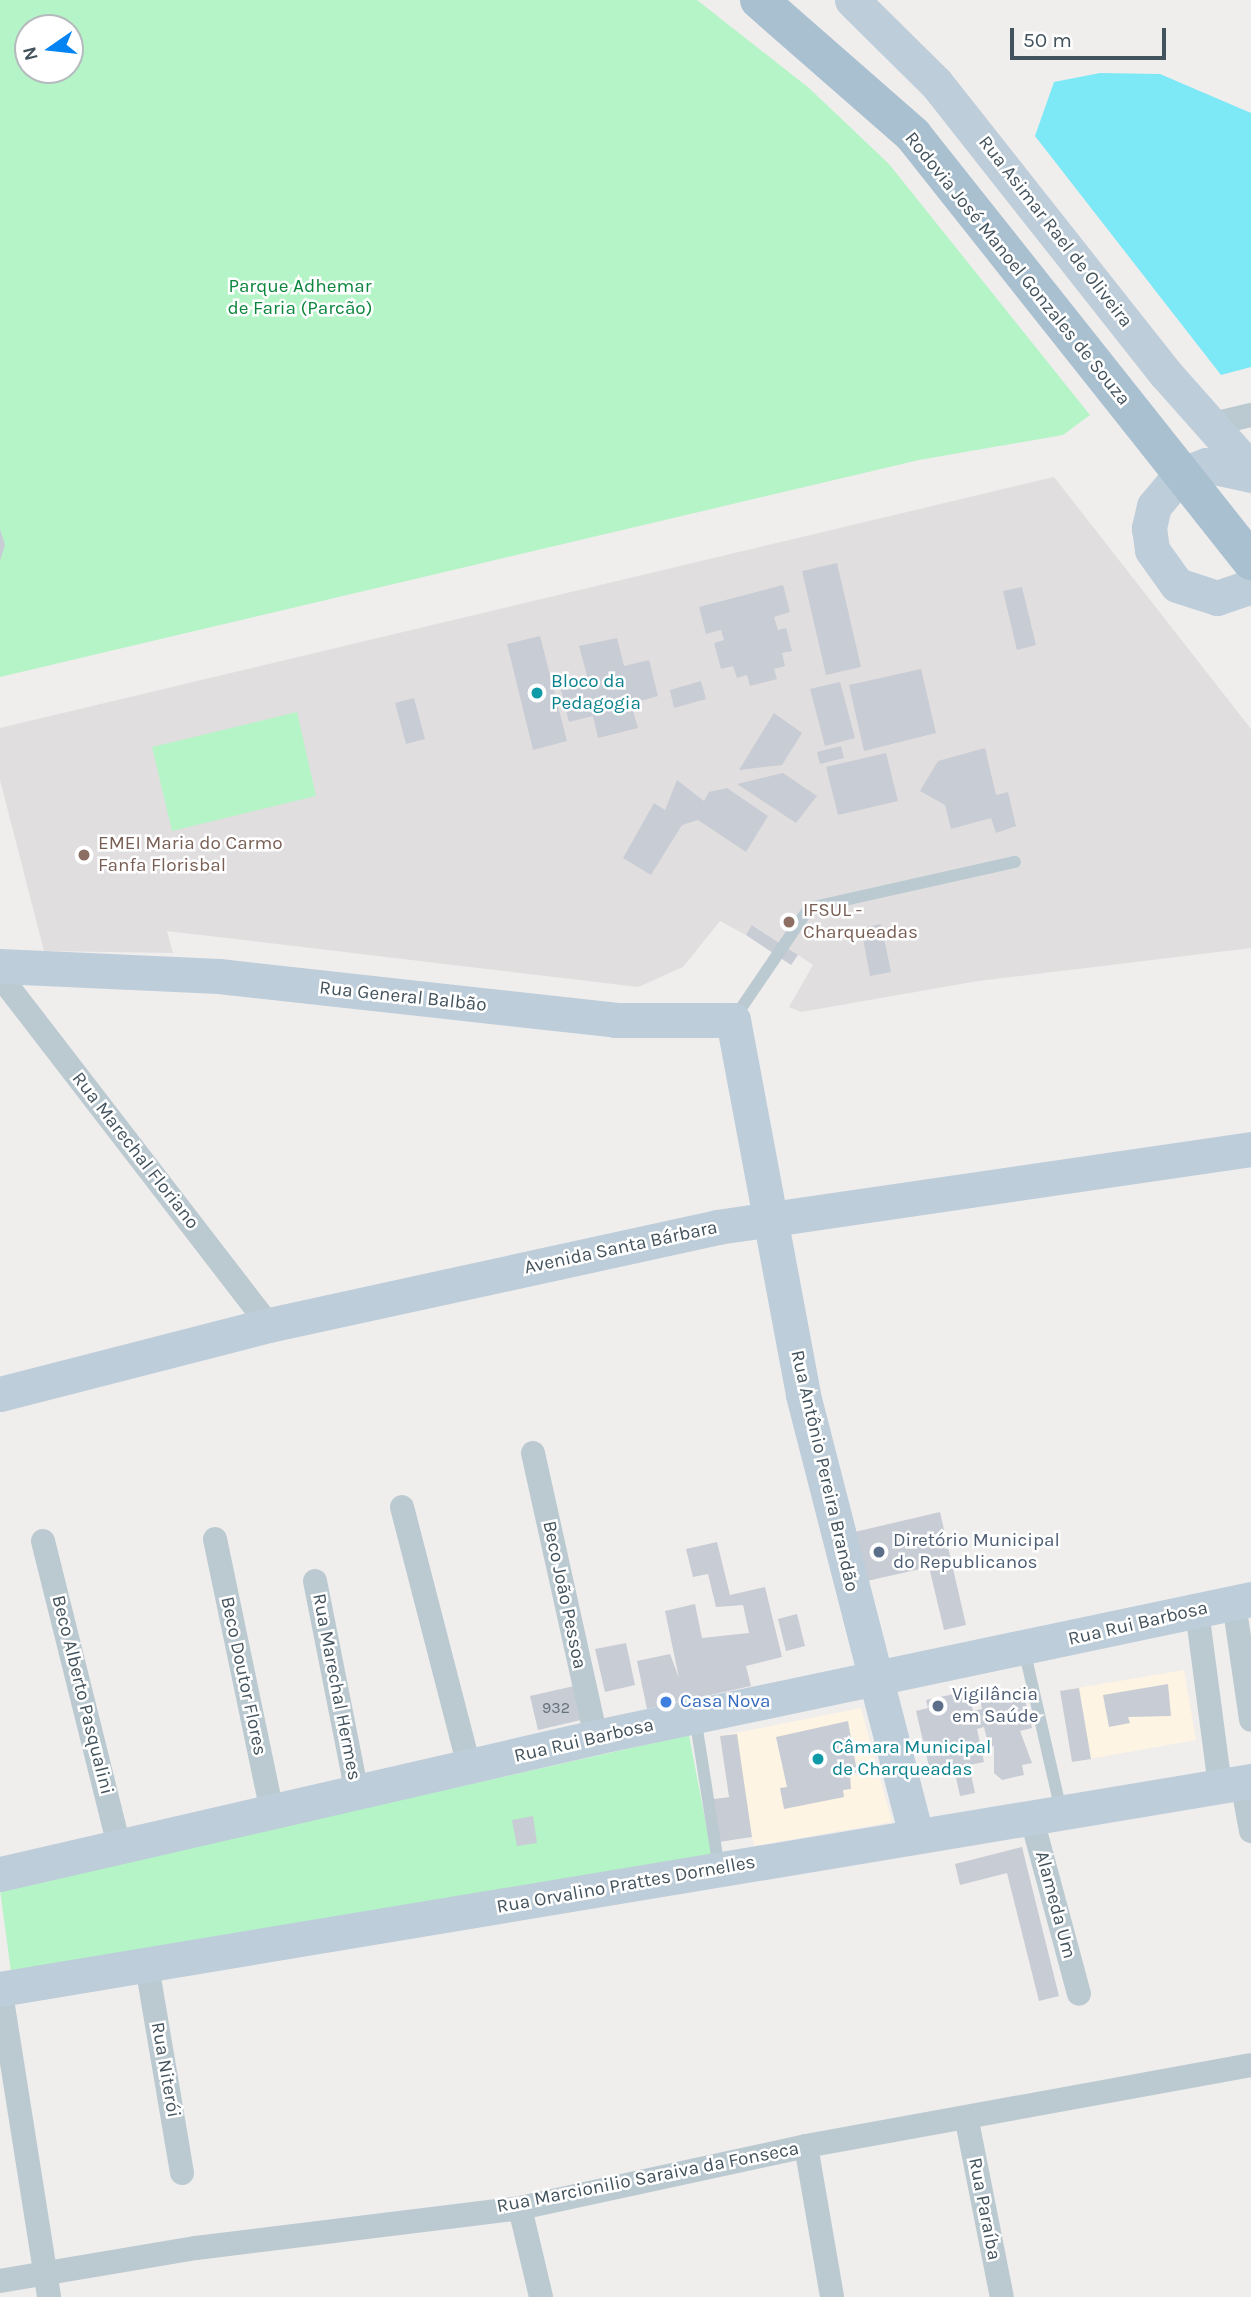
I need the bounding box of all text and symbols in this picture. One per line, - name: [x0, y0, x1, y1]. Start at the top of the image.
- north arrow: [14, 14, 84, 84]
- scale bar: [1013, 14, 1169, 58]
- text: 50 m: [1023, 28, 1072, 52]
- text: N: [18, 44, 43, 63]
- street label: Rodovia José Manoel Gonzales de Souza: [899, 128, 1135, 410]
- street label: Rua Asimar Rael de Oliveira: [973, 132, 1137, 332]
- park label: Parque Adhemar de Faria (Parcão): [228, 276, 372, 320]
- place label: Bloco da Pedagogia: [551, 671, 641, 715]
- marker: Bloco da Pedagogia: [529, 685, 545, 701]
- place label: EMEI Maria do Carmo Fanfa Florisbal: [98, 833, 283, 877]
- marker: EMEI Maria do Carmo Fanfa Florisbal: [76, 847, 92, 863]
- place label: IFSUL - Charqueadas: [803, 900, 918, 944]
- marker: IFSUL - Charqueadas: [781, 914, 797, 930]
- street label: Rua General Balbão: [318, 977, 488, 1017]
- street label: Rua Marechal Floriano: [66, 1068, 204, 1234]
- street label: Avenida Santa Bárbara: [522, 1216, 720, 1280]
- street label: Rua Antônio Pereira Brandão: [785, 1348, 863, 1594]
- street label: Beco João Pessoa: [537, 1519, 591, 1671]
- place label: Diretório Municipal do Republicanos: [893, 1530, 1060, 1574]
- marker: Diretório Municipal do Republicanos: [871, 1544, 887, 1560]
- street label: Rua Marechal Hermes: [307, 1592, 365, 1782]
- street label: Beco Alberto Pasqualini: [46, 1593, 118, 1797]
- street label: Beco Doutor Flores: [215, 1594, 271, 1758]
- street label: Rua Rui Barbosa: [1066, 1597, 1210, 1651]
- place label: Vigilância em Saúde: [952, 1684, 1039, 1728]
- place label: Casa Nova: [680, 1691, 770, 1713]
- marker: Casa Nova: [658, 1694, 674, 1710]
- house number: 932: [542, 1698, 570, 1718]
- marker: Vigilância em Saúde: [930, 1698, 946, 1714]
- street label: Rua Rui Barbosa: [512, 1714, 656, 1768]
- place label: Câmara Municipal de Charqueadas: [832, 1737, 991, 1781]
- marker: Câmara Municipal de Charqueadas: [810, 1751, 826, 1767]
- street label: Alameda Um: [1030, 1849, 1080, 1961]
- street label: Rua Orvalino Prattes Dornelles: [495, 1851, 757, 1919]
- street label: Rua Niterói: [145, 2020, 185, 2120]
- street label: Rua Marcionilio Saraiva da Fonseca: [495, 2137, 801, 2219]
- street label: Rua Paraíba: [963, 2156, 1005, 2262]

